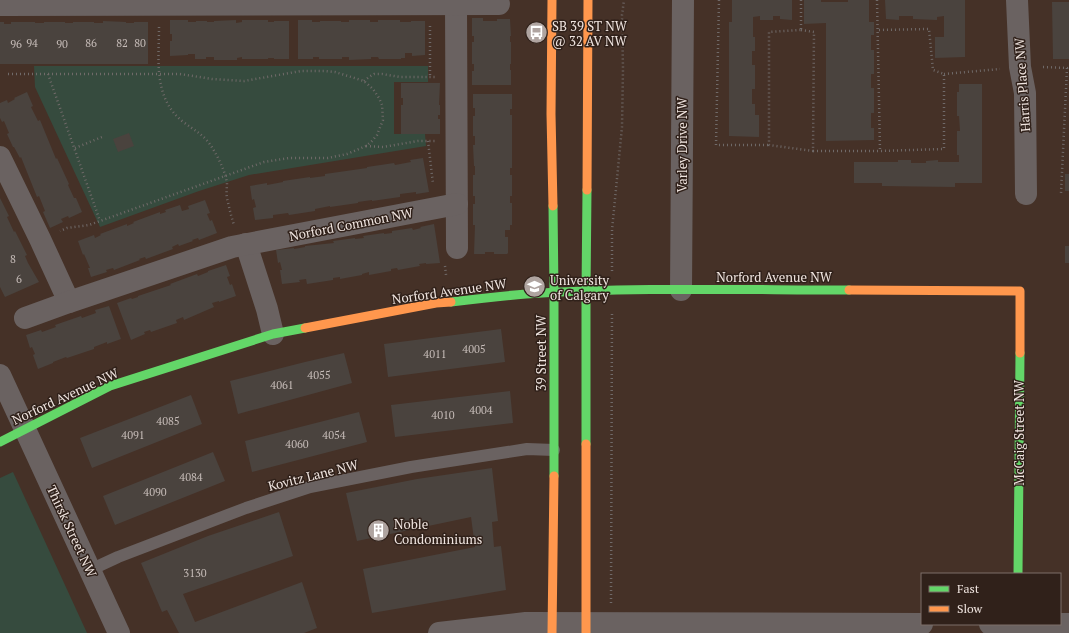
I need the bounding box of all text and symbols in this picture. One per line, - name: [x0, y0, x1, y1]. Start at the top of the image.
- place label: SB 39 ST NW @ 32 AV NW: [552, 17, 628, 50]
- bus stop icon: SB 39 ST NW @ 32 AV NW: [523, 20, 549, 46]
- house number: 94: [26, 36, 38, 50]
- house number: 86: [85, 36, 97, 50]
- house number: 82: [116, 36, 128, 50]
- house number: 80: [134, 36, 146, 50]
- house number: 96: [10, 37, 22, 51]
- house number: 90: [56, 37, 68, 51]
- street label: Harris Place NW: [1010, 37, 1034, 133]
- street label: Varley Drive NW: [673, 97, 691, 193]
- street label: Norford Common NW: [287, 203, 415, 245]
- house number: 8: [10, 252, 16, 266]
- street label: Norford Avenue NW: [716, 268, 833, 286]
- place label: University of Calgary: [550, 271, 610, 304]
- house number: 6: [16, 272, 22, 286]
- street label: Norford Avenue NW: [391, 274, 508, 308]
- school or university icon: University of Calgary: [521, 274, 547, 300]
- street label: 39 Street NW: [532, 314, 550, 391]
- house number: 4005: [462, 342, 486, 356]
- house number: 4011: [423, 347, 447, 361]
- street label: Norford Avenue NW: [9, 363, 122, 429]
- house number: 4055: [307, 368, 331, 382]
- house number: 4061: [270, 378, 294, 392]
- street label: McCaig Street NW: [1010, 379, 1028, 486]
- house number: 4004: [469, 403, 493, 417]
- house number: 4010: [431, 408, 455, 422]
- house number: 4085: [156, 414, 180, 428]
- house number: 4091: [121, 428, 145, 442]
- house number: 4054: [322, 428, 346, 442]
- house number: 4060: [285, 437, 309, 451]
- street label: Kovitz Lane NW: [266, 455, 361, 495]
- house number: 4084: [179, 470, 203, 484]
- street label: Thirsk Street NW: [43, 482, 102, 581]
- house number: 4090: [143, 485, 167, 499]
- place label: Noble Condominiums: [394, 515, 482, 548]
- building icon: Noble Condominiums: [365, 518, 391, 544]
- house number: 3130: [183, 566, 207, 580]
- legend: [921, 573, 1061, 625]
- text: Fast: [957, 581, 980, 596]
- text: Slow: [957, 601, 983, 616]

